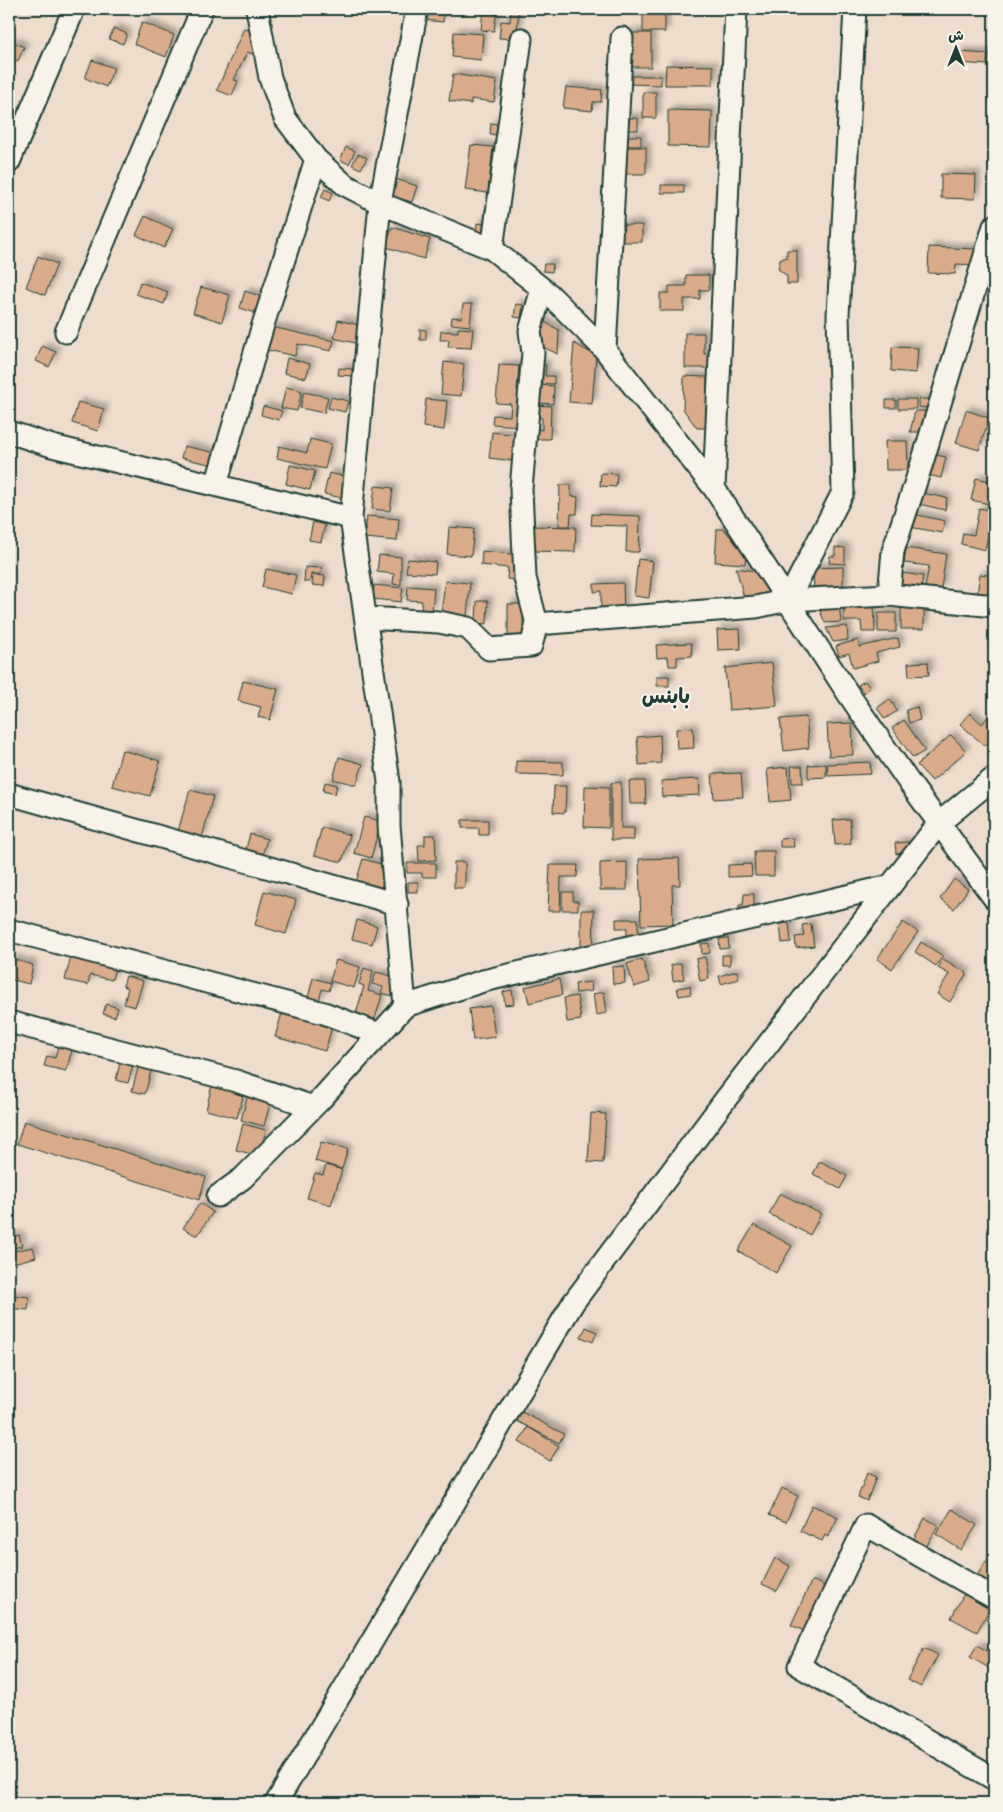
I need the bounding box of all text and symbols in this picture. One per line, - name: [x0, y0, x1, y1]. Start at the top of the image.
- north arrow: [930, 22, 980, 72]
- text: ش: [948, 27, 964, 44]
- district label: بابنس: [642, 684, 690, 709]

